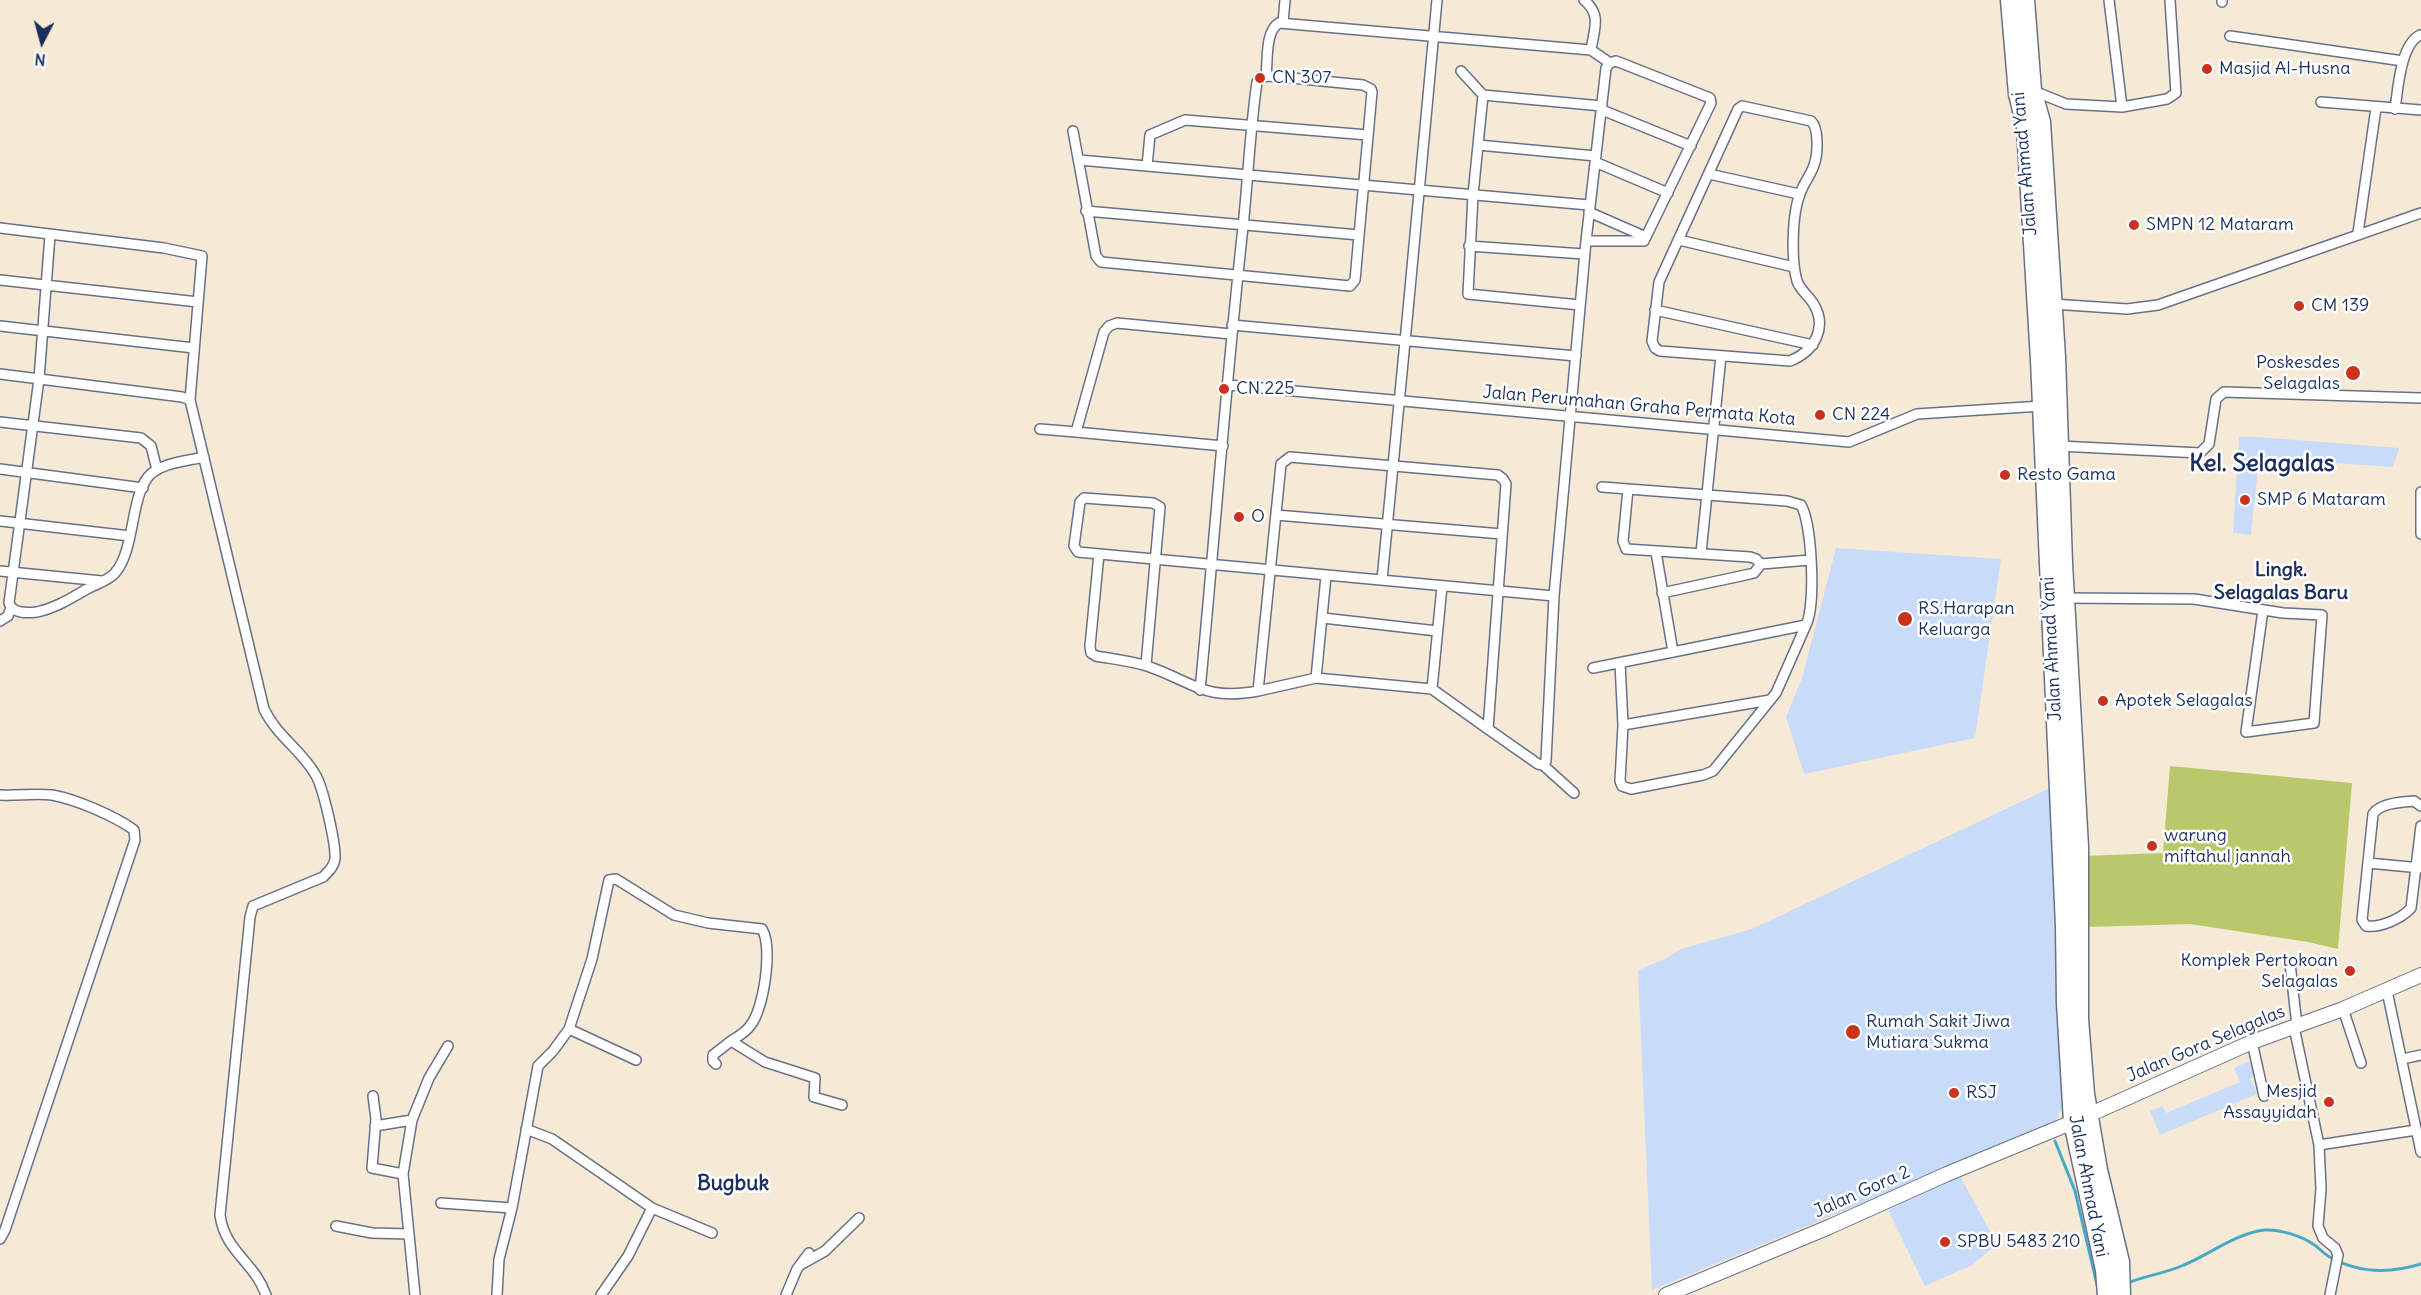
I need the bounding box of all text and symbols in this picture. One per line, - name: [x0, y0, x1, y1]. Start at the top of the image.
- north arrow: [12, 12, 72, 72]
- text: N: [34, 49, 47, 70]
- place label: Masjid Al-Husna: [2219, 58, 2350, 80]
- marker: Masjid Al-Husna: [2200, 62, 2214, 76]
- place label: CN 307: [1272, 67, 1331, 89]
- marker: CN 307: [1253, 71, 1267, 85]
- street label: Jalan Ahmad Yani: [2008, 91, 2042, 237]
- place label: SMPN 12 Mataram: [2146, 214, 2294, 236]
- marker: SMPN 12 Mataram: [2127, 218, 2141, 232]
- place label: CM 139: [2311, 295, 2369, 317]
- marker: CM 139: [2292, 299, 2306, 313]
- place label: Poskesdes Selagalas: [2256, 352, 2340, 394]
- marker: Poskesdes Selagalas: [2344, 364, 2362, 382]
- place label: CN 225: [1236, 378, 1295, 400]
- marker: CN 225: [1217, 382, 1231, 396]
- street label: Jalan Perumahan Graha Permata Kota: [1482, 382, 1796, 430]
- place label: CN 224: [1832, 404, 1890, 426]
- marker: CN 224: [1813, 408, 1827, 422]
- district label: Kel. Selagalas: [2189, 450, 2335, 478]
- place label: Resto Gama: [2017, 464, 2116, 486]
- marker: Resto Gama: [1998, 468, 2012, 482]
- place label: SMP 6 Mataram: [2257, 489, 2386, 511]
- marker: SMP 6 Mataram: [2238, 493, 2252, 507]
- place label: O: [1251, 506, 1265, 528]
- marker: O: [1232, 510, 1246, 524]
- district label: Lingk. Selagalas Baru: [2214, 558, 2348, 605]
- street label: Jalan Ahmad Yani: [2037, 576, 2067, 722]
- place label: RS.Harapan Keluarga: [1918, 598, 2015, 640]
- marker: RS.Harapan Keluarga: [1896, 610, 1914, 628]
- place label: Apotek Selagalas: [2115, 690, 2253, 712]
- marker: Apotek Selagalas: [2096, 694, 2110, 708]
- place label: warung miftahul jannah: [2164, 825, 2291, 868]
- marker: warung miftahul jannah: [2145, 839, 2159, 853]
- place label: Komplek Pertokoan Selagalas: [2180, 950, 2338, 992]
- marker: Komplek Pertokoan Selagalas: [2343, 964, 2357, 978]
- street label: Jalan Gora Selagalas: [2124, 1001, 2288, 1087]
- place label: Rumah Sakit Jiwa Mutiara Sukma: [1866, 1011, 2010, 1054]
- marker: Rumah Sakit Jiwa Mutiara Sukma: [1844, 1023, 1862, 1041]
- place label: Mesjid Assayyidah: [2223, 1081, 2317, 1124]
- place label: RSJ: [1966, 1082, 1997, 1104]
- marker: RSJ: [1947, 1086, 1961, 1100]
- marker: Mesjid Assayyidah: [2322, 1095, 2336, 1109]
- street label: Jalan Ahmad Yani: [2064, 1113, 2112, 1259]
- street label: Jalan Gora 2: [1811, 1161, 1913, 1223]
- district label: Bugbuk: [697, 1171, 769, 1197]
- place label: SPBU 5483 210: [1957, 1231, 2081, 1253]
- marker: SPBU 5483 210: [1938, 1235, 1952, 1249]

